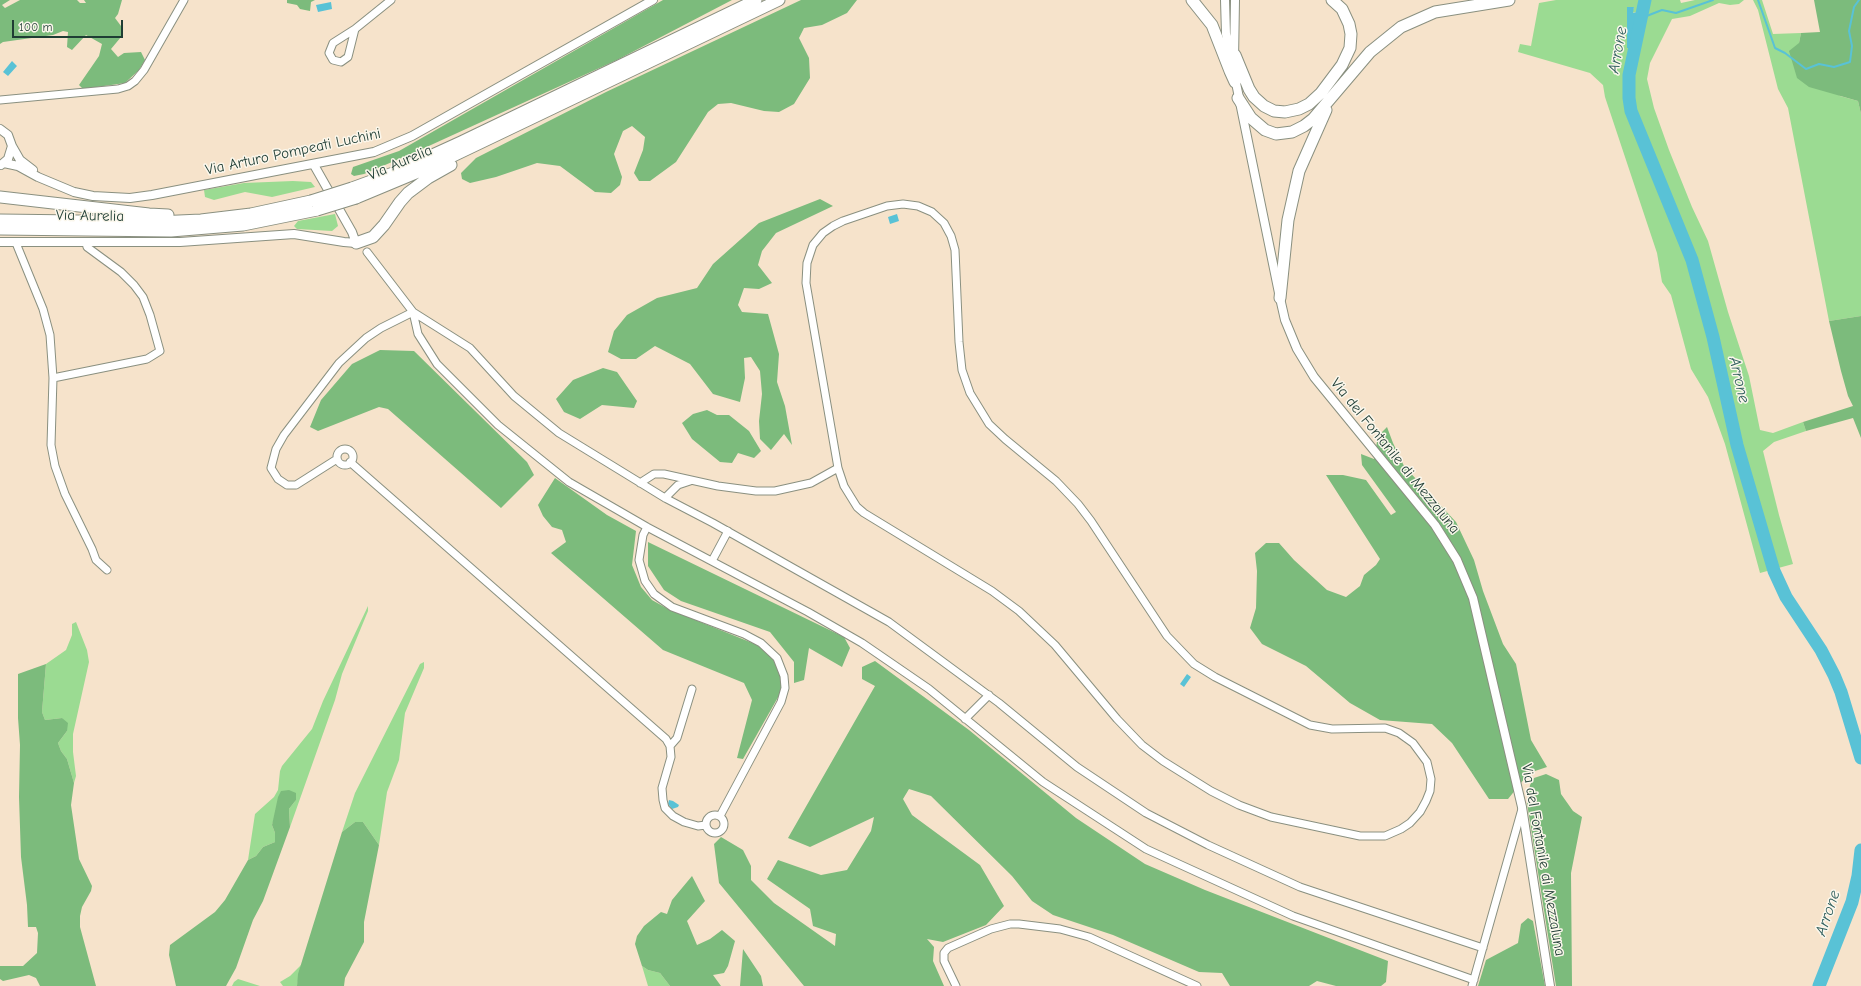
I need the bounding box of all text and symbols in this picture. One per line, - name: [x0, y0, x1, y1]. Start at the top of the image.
- scale bar: [14, 12, 125, 38]
- text: 100 m: [19, 20, 52, 34]
- water label: Arrone: [1604, 25, 1632, 75]
- street label: Via Arturo Pompeati Luchini: [204, 125, 382, 179]
- street label: Via Aurelia: [365, 141, 435, 185]
- street label: Via Aurelia: [56, 206, 124, 226]
- water label: Arrone: [1724, 355, 1754, 405]
- street label: Via del Fontanile di Mezzaluna: [1327, 375, 1463, 537]
- street label: Via del Fontanile di Mezzaluna: [1517, 762, 1569, 958]
- water label: Arrone: [1811, 888, 1845, 938]

